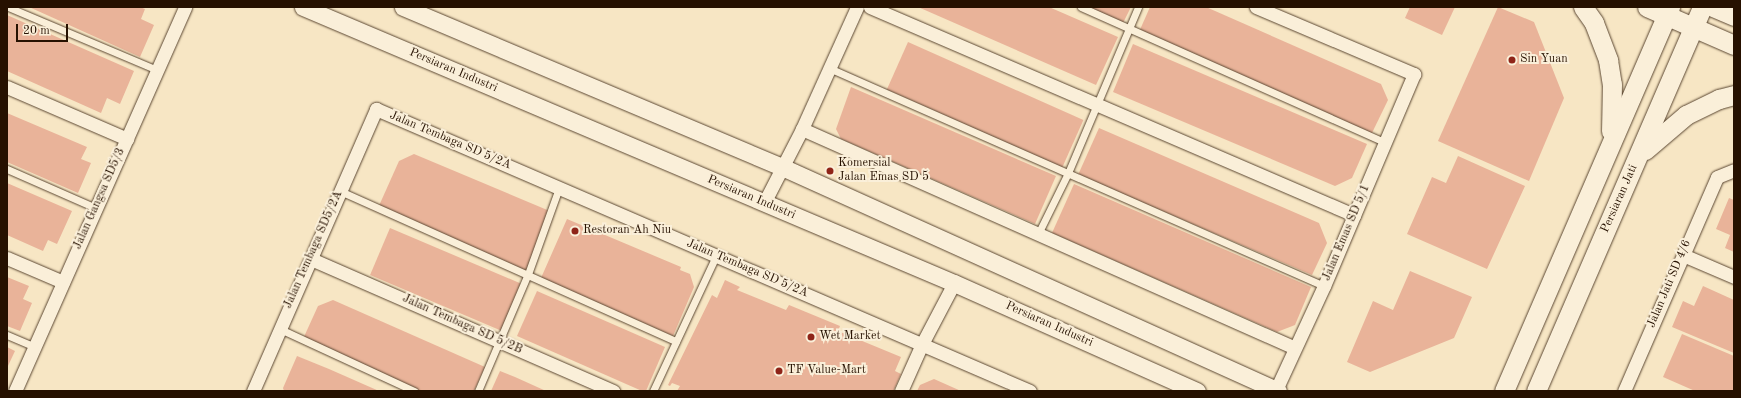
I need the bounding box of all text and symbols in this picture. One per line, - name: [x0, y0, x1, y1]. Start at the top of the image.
- scale bar: [18, 16, 70, 42]
- text: 20 m: [23, 25, 50, 37]
- street label: Persiaran Industri: [407, 46, 499, 96]
- place label: Sin Yuan: [1520, 53, 1568, 67]
- marker: Sin Yuan: [1507, 55, 1517, 65]
- street label: Jalan Tembaga SD 5/2A: [387, 109, 513, 173]
- street label: Jalan Gangsa SD5/3: [71, 146, 129, 252]
- place label: Komersial Jalan Emas SD 5: [838, 157, 929, 185]
- street label: Persiaran Jati: [1599, 163, 1641, 235]
- marker: Komersial Jalan Emas SD 5: [825, 166, 835, 176]
- street label: Persiaran Industri: [705, 173, 797, 223]
- street label: Jalan Emas SD 5/1: [1320, 183, 1374, 283]
- street label: Jalan Tembaga SD5/2A: [282, 189, 346, 311]
- place label: Restoran Ah Niu: [583, 224, 671, 238]
- marker: Restoran Ah Niu: [570, 226, 580, 236]
- street label: Jalan Tembaga SD 5/2A: [684, 237, 810, 301]
- street label: Jalan Jati SD 4/6: [1645, 238, 1695, 330]
- street label: Jalan Tembaga SD 5/2B: [400, 292, 524, 358]
- street label: Persiaran Industri: [1003, 299, 1095, 351]
- place label: Wet Market: [819, 330, 881, 344]
- marker: Wet Market: [806, 332, 816, 342]
- place label: TF Value-Mart: [787, 364, 866, 378]
- marker: TF Value-Mart: [774, 366, 784, 376]

